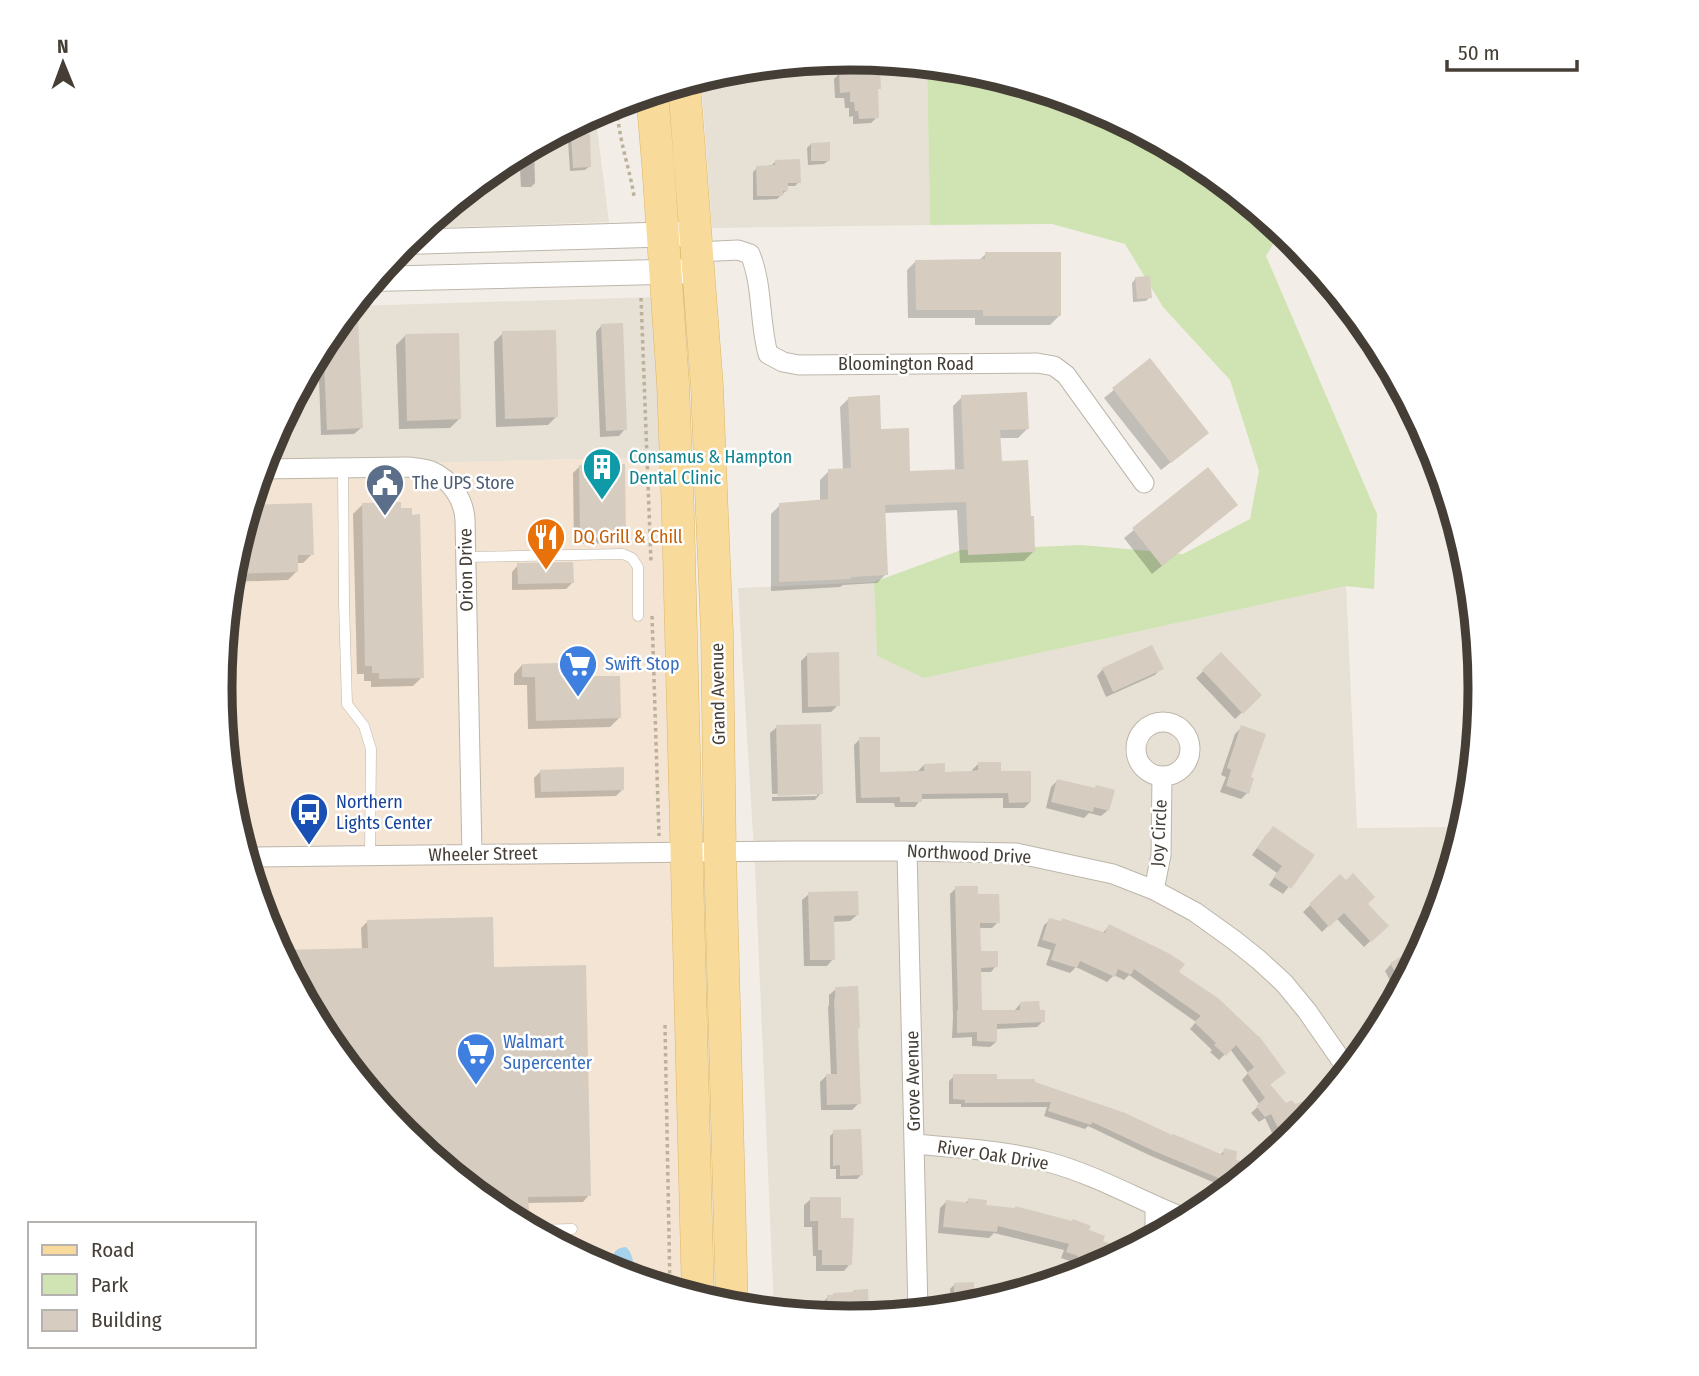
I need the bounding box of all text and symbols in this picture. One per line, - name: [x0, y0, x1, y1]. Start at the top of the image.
- north arrow: [28, 28, 98, 98]
- scale bar: [1447, 28, 1576, 72]
- text: N: [57, 35, 69, 58]
- text: 50 m: [1458, 40, 1500, 66]
- street label: Bloomington Road: [838, 353, 974, 375]
- building icon: Consamus & Hampton Dental Clinic: [581, 446, 623, 501]
- place label: Consamus & Hampton Dental Clinic: [629, 446, 792, 489]
- public building icon: The UPS Store: [364, 462, 406, 517]
- place label: The UPS Store: [412, 472, 515, 494]
- restaurant icon: DQ Grill & Chill: [525, 516, 567, 571]
- place label: DQ Grill & Chill: [573, 526, 683, 548]
- street label: Orion Drive: [454, 528, 478, 612]
- supermarket icon: Swift Stop: [557, 643, 599, 698]
- street label: Grand Avenue: [706, 643, 730, 745]
- place label: Swift Stop: [605, 653, 679, 675]
- bus stop icon: Northern Lights Center: [288, 791, 330, 846]
- place label: Northern Lights Center: [336, 791, 433, 834]
- street label: Joy Circle: [1146, 799, 1172, 867]
- street label: Northwood Drive: [906, 840, 1032, 868]
- street label: Wheeler Street: [428, 842, 538, 866]
- street label: Grove Avenue: [901, 1030, 925, 1132]
- supermarket icon: Walmart Supercenter: [455, 1031, 497, 1086]
- place label: Walmart Supercenter: [503, 1031, 593, 1074]
- street label: River Oak Drive: [936, 1135, 1050, 1175]
- legend: [28, 1222, 256, 1348]
- text: Road: [91, 1237, 135, 1263]
- text: Park: [91, 1272, 129, 1298]
- text: Building: [91, 1307, 162, 1333]

